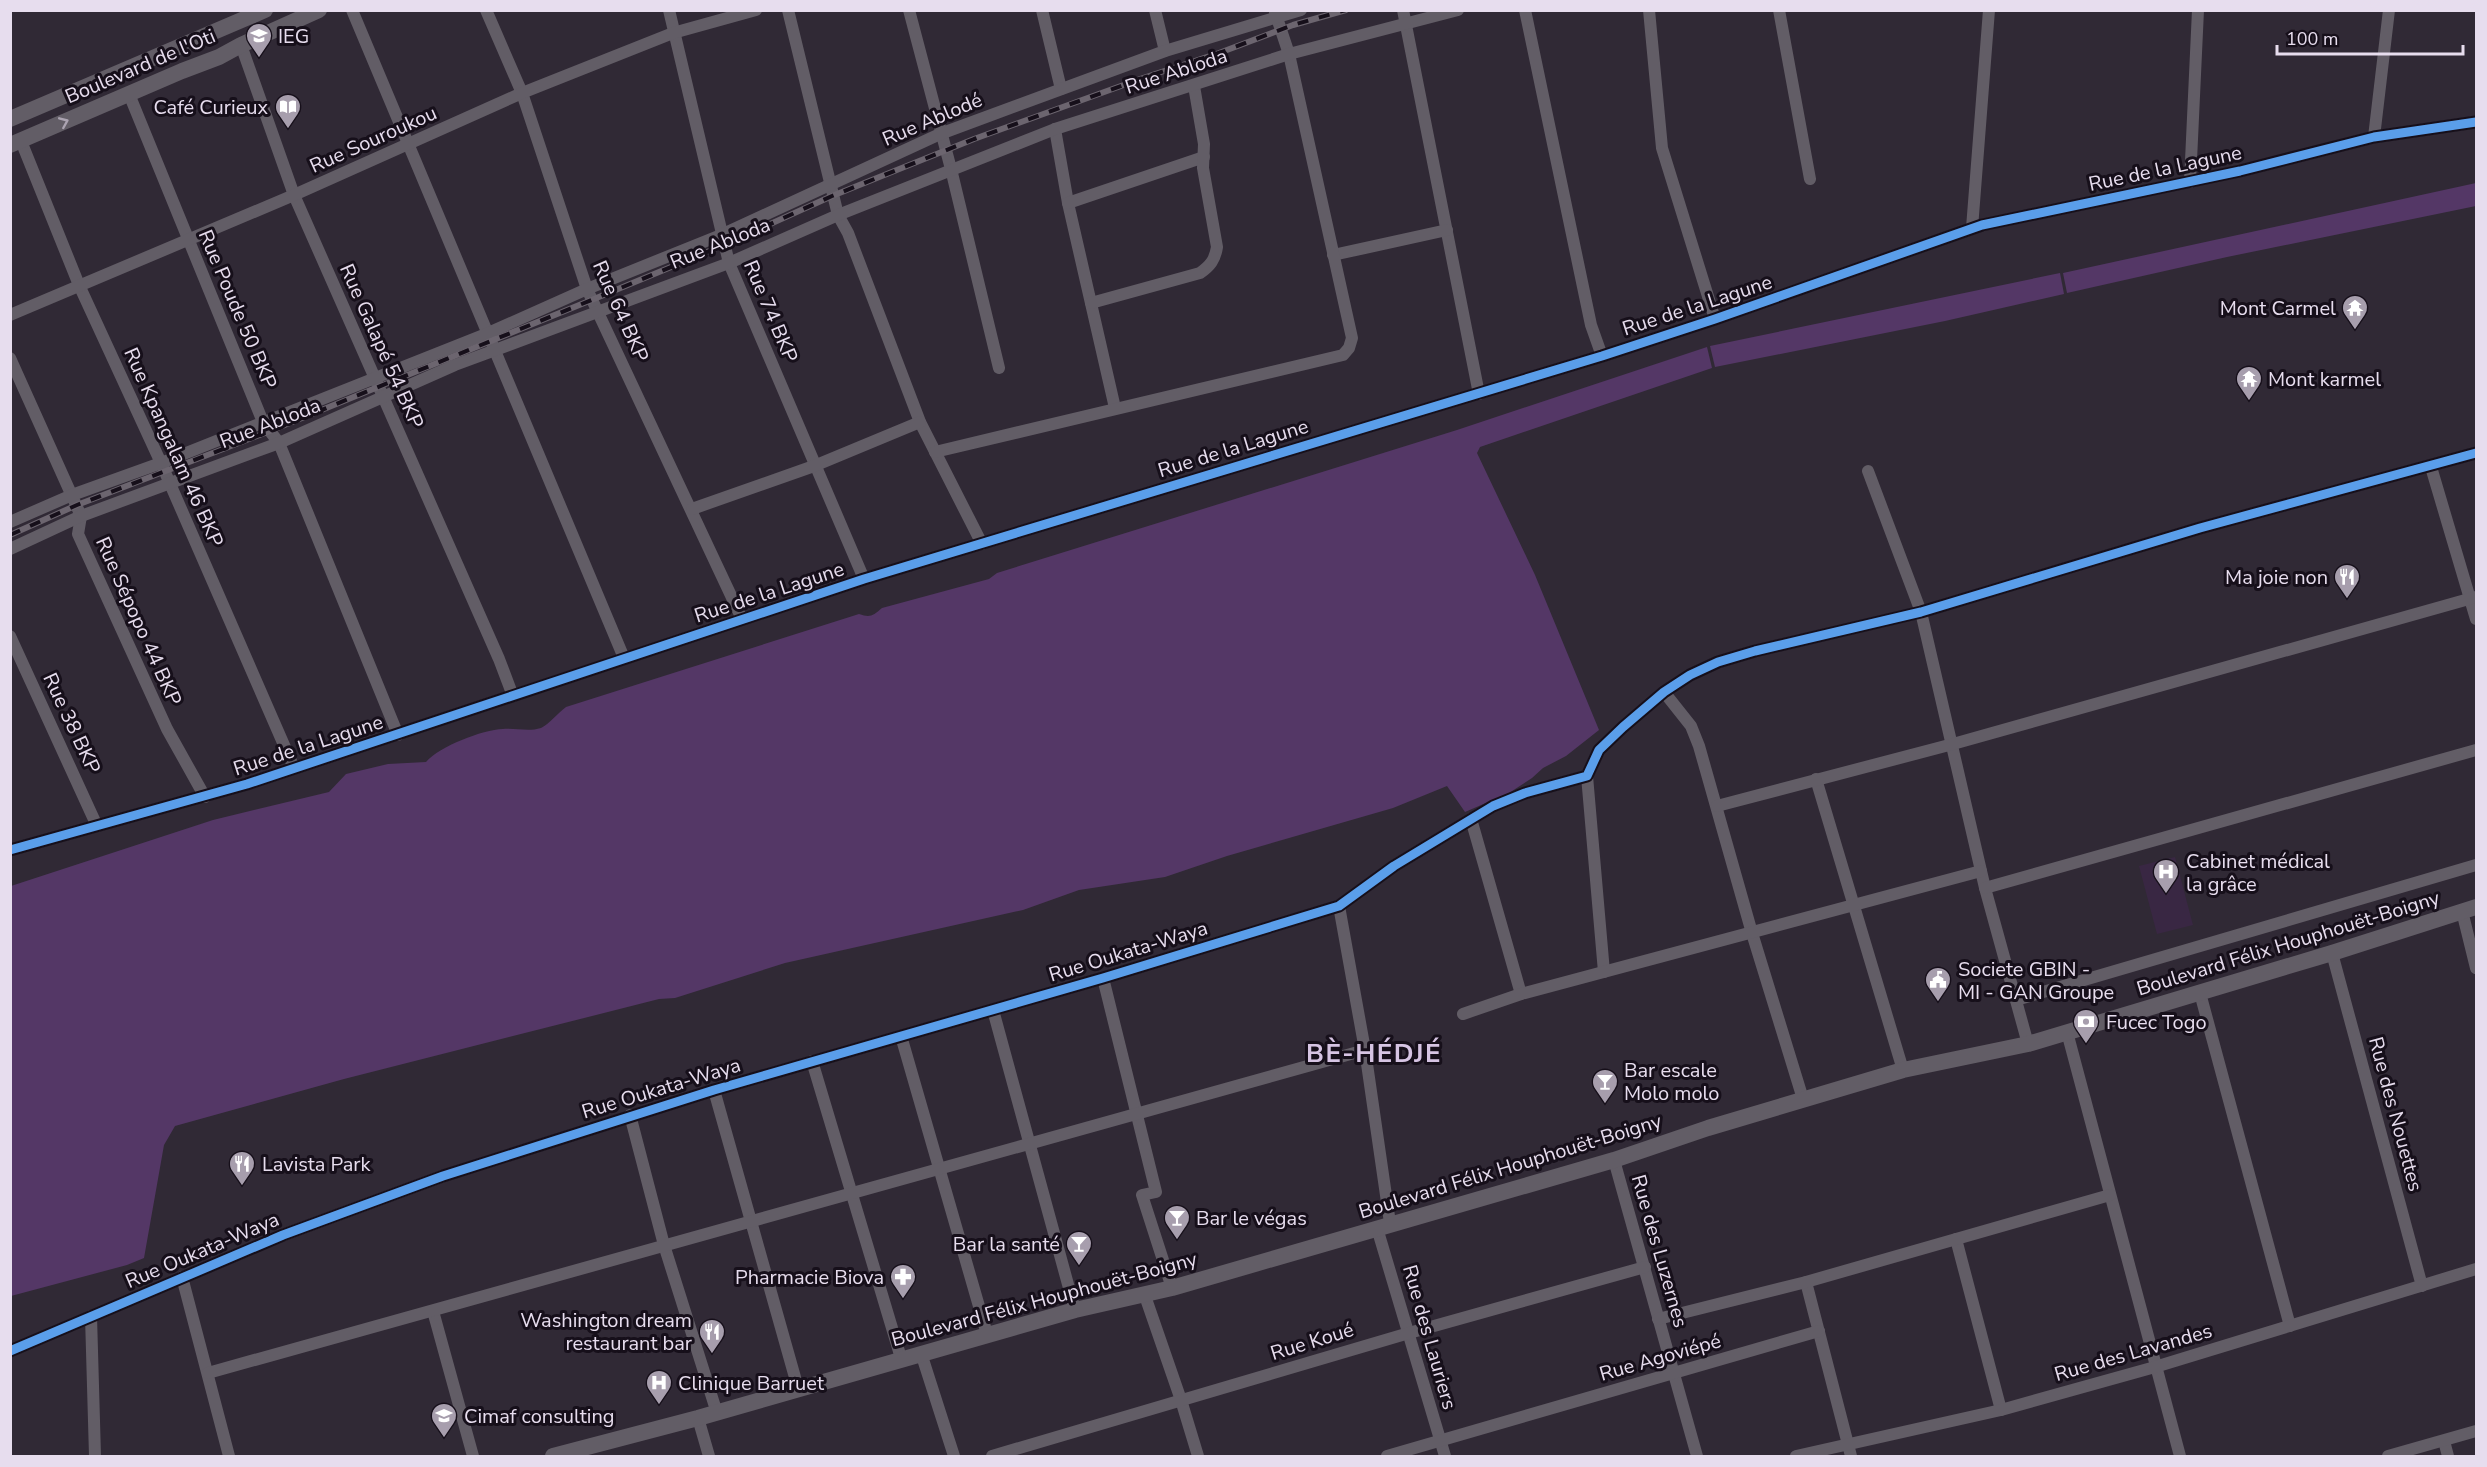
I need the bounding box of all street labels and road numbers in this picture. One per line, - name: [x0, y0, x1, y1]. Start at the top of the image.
- street label: Boulevard de l'Oti: [61, 23, 219, 110]
- street label: Rue Abloda: [1122, 42, 1231, 101]
- street label: Rue Ablodé: [878, 86, 986, 153]
- street label: Rue Souroukou: [305, 99, 441, 180]
- street label: Rue de la Lagune: [2086, 139, 2244, 198]
- street label: Rue Abloda: [666, 211, 774, 276]
- street label: Rue Poude 50 BKP: [192, 226, 283, 393]
- street label: Rue 64 BKP: [586, 256, 655, 366]
- street label: Rue 74 BKP: [737, 256, 804, 367]
- street label: Rue Galapé 54 BKP: [333, 260, 430, 433]
- street label: Rue de la Lagune: [1619, 269, 1775, 342]
- street label: Rue Kpangalam 46 BKP: [117, 343, 230, 551]
- street label: Rue Abloda: [216, 392, 324, 455]
- street label: Rue de la Lagune: [1155, 413, 1312, 484]
- street label: Rue Sépopo 44 BKP: [89, 533, 188, 710]
- street label: Rue de la Lagune: [691, 556, 847, 629]
- street label: Rue 38 BKP: [36, 668, 107, 778]
- street label: Rue de la Lagune: [230, 709, 386, 782]
- street label: Boulevard Félix Houphouët-Boigny: [2133, 884, 2444, 1003]
- street label: Rue Oukata-Waya: [1045, 914, 1211, 988]
- street label: Rue des Nouettes: [2362, 1034, 2429, 1194]
- street label: Rue Oukata-Waya: [578, 1051, 744, 1125]
- street label: Boulevard Félix Houphouët-Boigny: [1355, 1107, 1666, 1226]
- street label: Rue des Luzernes: [1625, 1172, 1694, 1331]
- street label: Rue Oukata-Waya: [121, 1206, 283, 1295]
- street label: Boulevard Félix Houphouët-Boigny: [888, 1245, 1201, 1353]
- street label: Rue des Lauriers: [1396, 1262, 1463, 1413]
- street label: Rue Koué: [1267, 1316, 1357, 1367]
- street label: Rue des Lavandes: [2051, 1317, 2215, 1388]
- street label: Rue Agoviépé: [1596, 1327, 1724, 1388]

